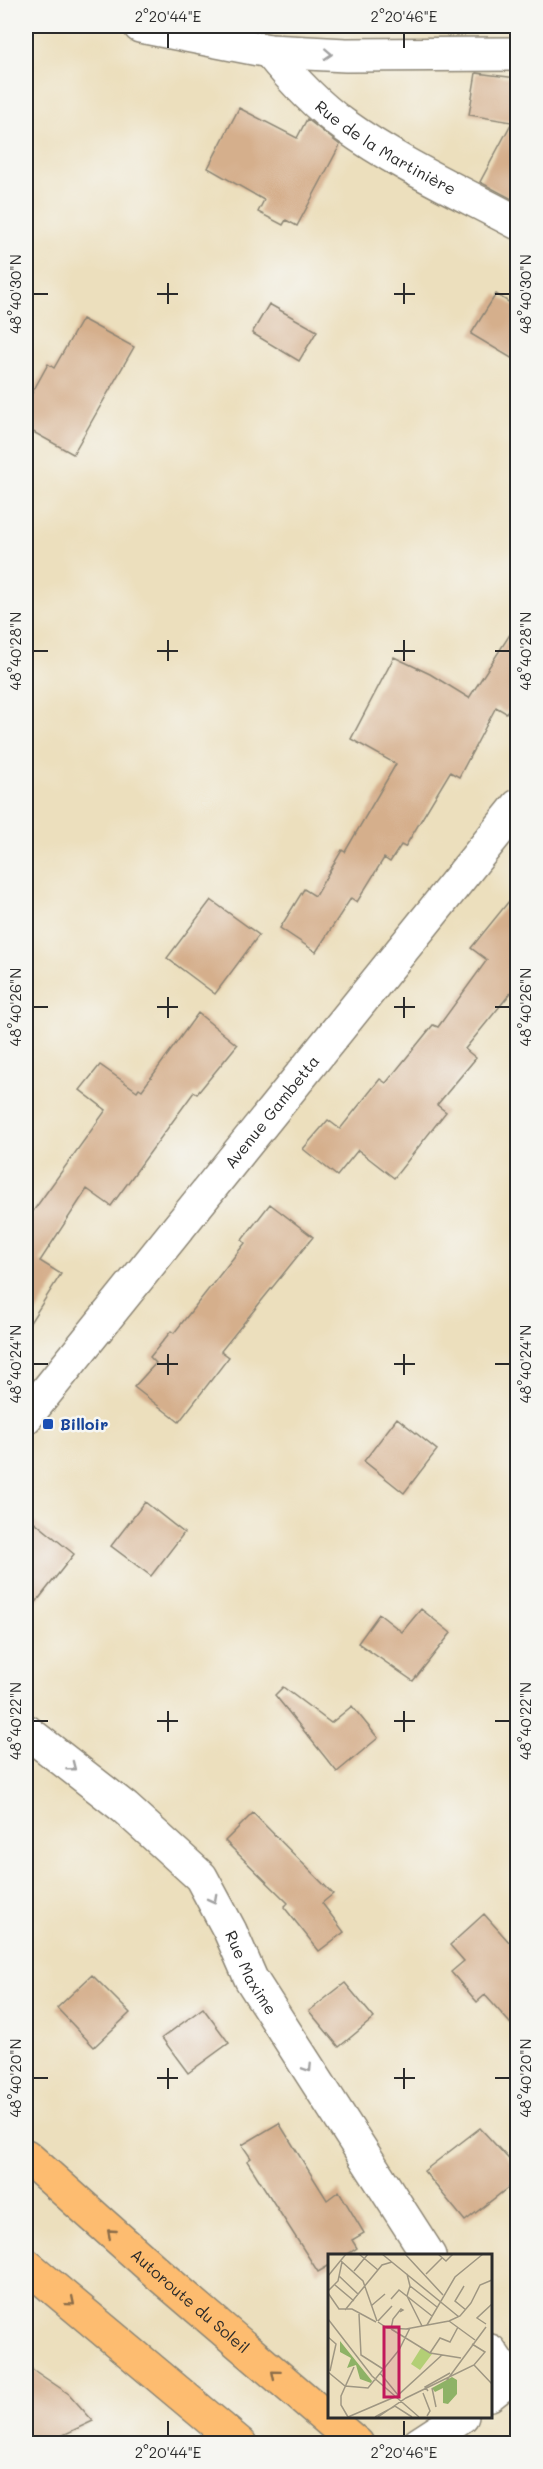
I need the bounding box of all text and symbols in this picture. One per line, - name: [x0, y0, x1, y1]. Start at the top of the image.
- text: 2°20'44"E: [135, 6, 202, 26]
- text: 2°20'46"E: [371, 6, 438, 26]
- one-way arrow: [323, 47, 332, 60]
- street label: Rue de la Martinière: [311, 95, 460, 199]
- text: 48°40'30"N: [5, 254, 25, 334]
- text: 48°40'30"N: [515, 254, 535, 334]
- text: 48°40'28"N: [5, 612, 25, 690]
- text: 48°40'28"N: [515, 612, 535, 690]
- text: 48°40'26"N: [5, 968, 25, 1046]
- text: 48°40'26"N: [515, 968, 535, 1046]
- street label: Avenue Gambetta: [220, 1051, 323, 1172]
- text: 48°40'24"N: [5, 1325, 25, 1403]
- text: 48°40'24"N: [515, 1325, 535, 1403]
- place label: Billoir: [60, 1413, 108, 1434]
- marker: Billoir: [41, 1417, 55, 1431]
- text: 48°40'22"N: [5, 1682, 25, 1760]
- text: 48°40'22"N: [515, 1682, 535, 1760]
- one-way arrow: [65, 1759, 76, 1770]
- one-way arrow: [206, 1893, 217, 1903]
- street label: Rue Maxime: [221, 1927, 282, 2018]
- text: 48°40'20"N: [5, 2038, 25, 2118]
- text: 48°40'20"N: [515, 2038, 535, 2118]
- one-way arrow: [301, 2062, 313, 2072]
- one-way arrow: [107, 2229, 118, 2240]
- street label: Autoroute du Soleil: [127, 2243, 254, 2358]
- inset map: [328, 2254, 492, 2418]
- one-way arrow: [64, 2295, 75, 2306]
- one-way arrow: [271, 2370, 282, 2381]
- text: 2°20'44"E: [135, 2442, 202, 2462]
- text: 2°20'46"E: [371, 2442, 438, 2462]

